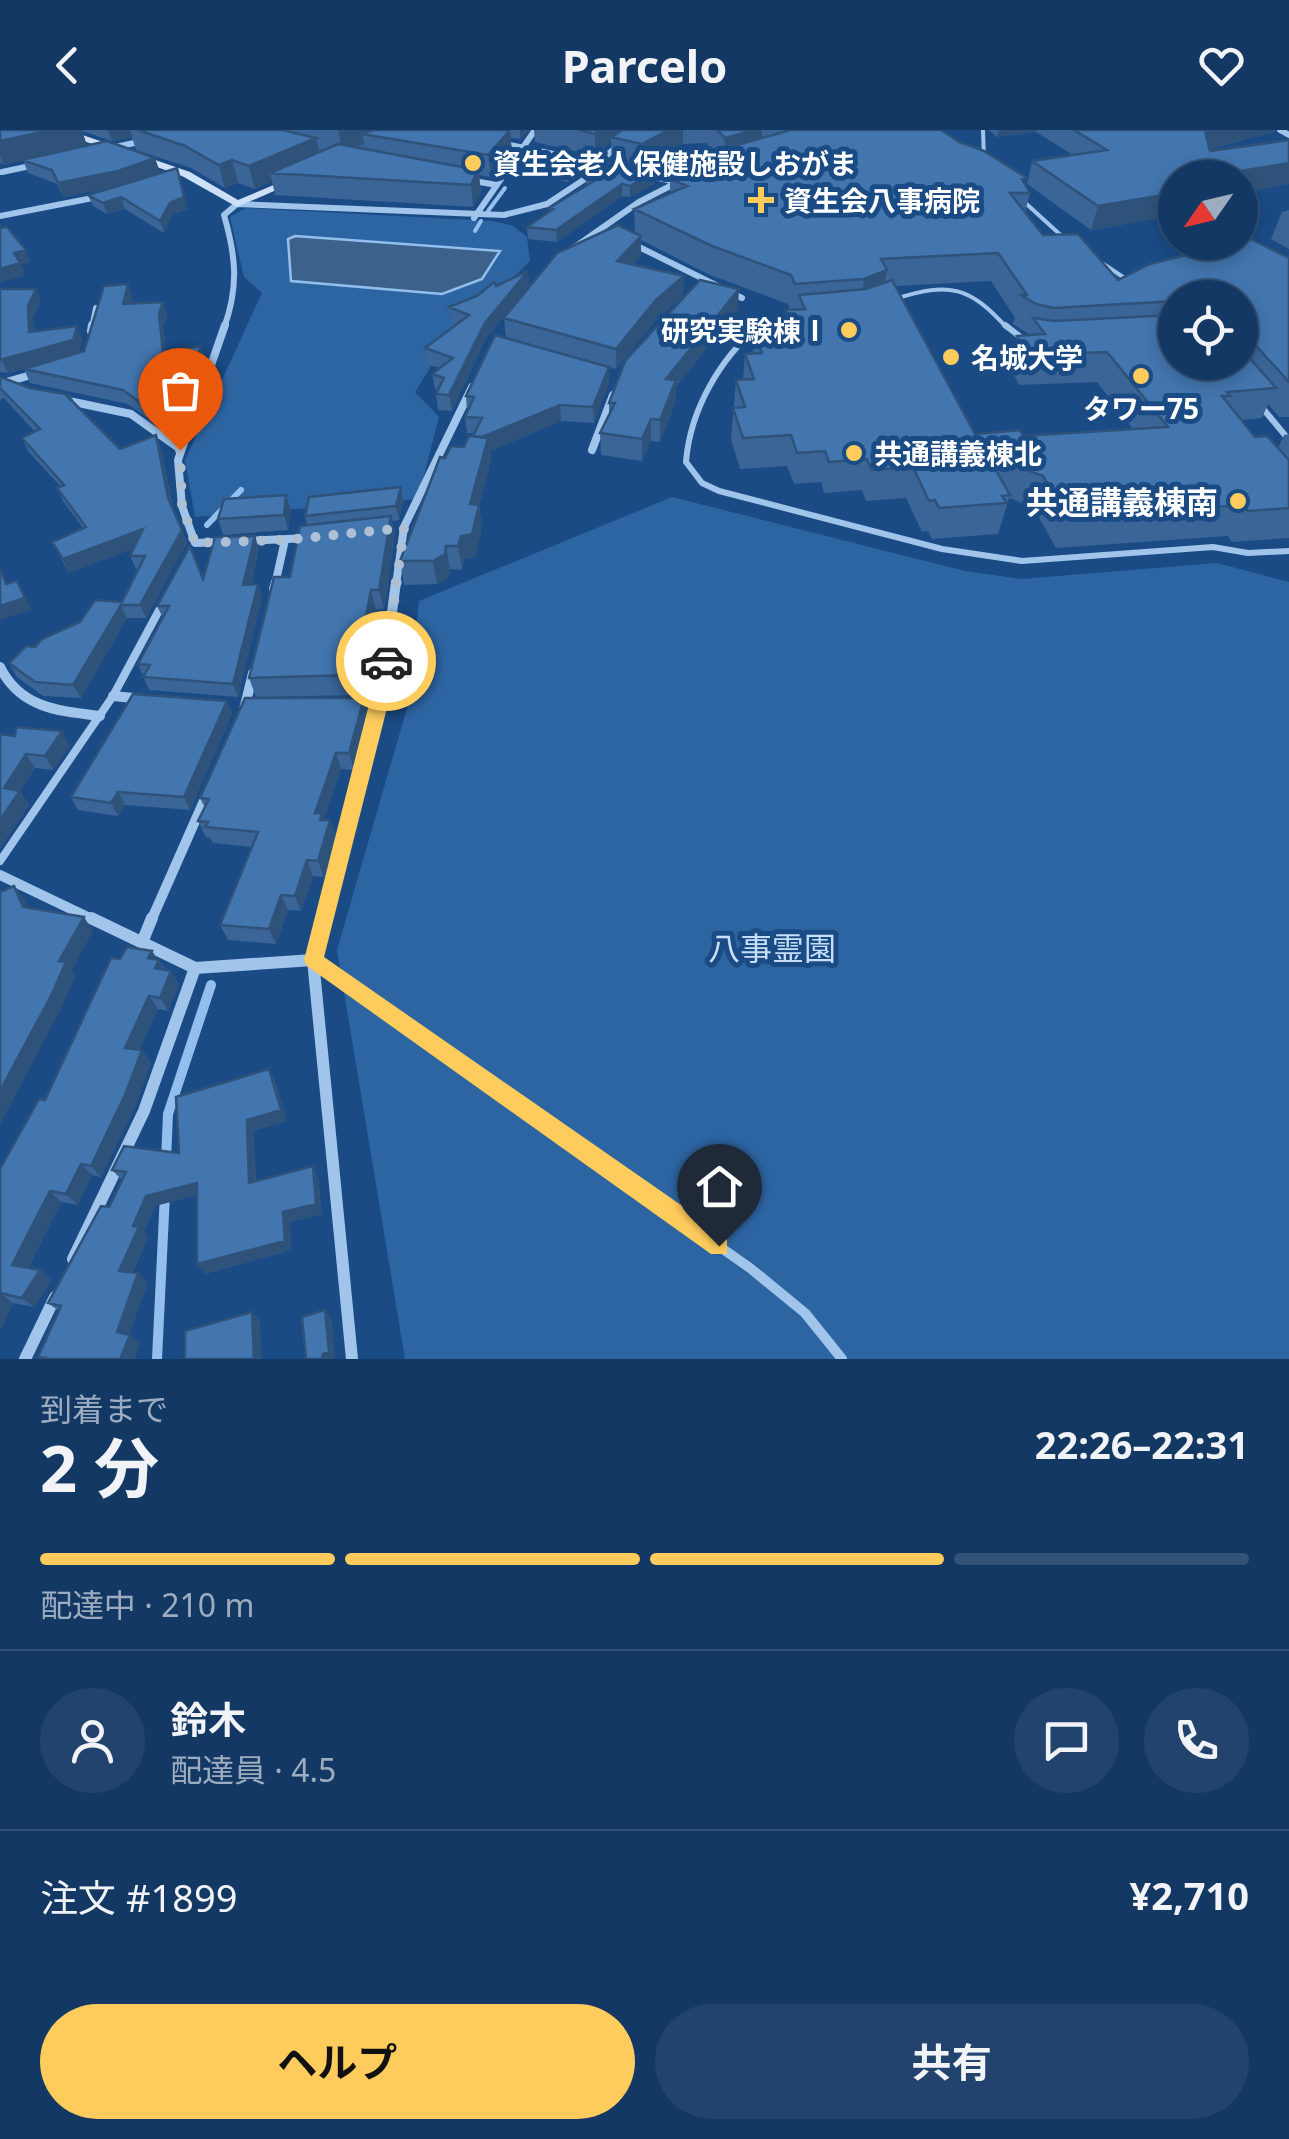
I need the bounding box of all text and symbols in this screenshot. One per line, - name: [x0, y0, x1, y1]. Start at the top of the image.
- text: Parcelo: [562, 35, 727, 96]
- icon: back: [40, 38, 95, 93]
- icon: heart: [1194, 38, 1249, 93]
- place label: 資生会老人保健施設しおがま: [493, 144, 857, 182]
- marker: 資生会老人保健施設しおがま: [462, 152, 484, 174]
- north arrow: [1158, 160, 1258, 260]
- map controls: [1158, 160, 1258, 380]
- place label: 資生会八事病院: [784, 181, 980, 219]
- marker: 資生会八事病院: [748, 187, 774, 213]
- button: locate: [1158, 280, 1258, 380]
- place label: 研究実験棟Ⅰ: [661, 311, 829, 349]
- marker: 研究実験棟Ⅰ: [838, 319, 860, 341]
- place label: 名城大学: [971, 338, 1083, 376]
- marker: 名城大学: [940, 346, 962, 368]
- pin: [138, 348, 223, 451]
- icon: bag: [153, 363, 208, 418]
- marker: タワー75: [1130, 365, 1152, 387]
- place label: タワー75: [1083, 389, 1199, 427]
- place label: 共通講義棟北: [874, 434, 1042, 472]
- marker: 共通講義棟北: [843, 442, 865, 464]
- place label: 共通講義棟南: [1026, 480, 1218, 523]
- marker: 共通講義棟南: [1227, 490, 1249, 512]
- courier: [336, 611, 436, 711]
- icon: car: [359, 634, 414, 689]
- park label: 八事霊園: [708, 926, 836, 969]
- pin: [677, 1144, 762, 1247]
- icon: home: [692, 1159, 747, 1214]
- text: 到着まで: [40, 1387, 168, 1430]
- text: 22:26–22:31: [1035, 1418, 1249, 1470]
- text: 2 分: [40, 1423, 159, 1511]
- text: 配達中 · 210 m: [40, 1583, 254, 1626]
- button: person: [40, 1688, 145, 1793]
- button: chat: [1014, 1688, 1119, 1793]
- button: phone: [1144, 1688, 1249, 1793]
- text: 鈴木: [170, 1693, 246, 1745]
- text: 配達員 · 4.5: [170, 1748, 336, 1791]
- text: ¥2,710: [1129, 1869, 1249, 1921]
- text: 注文 #1899: [40, 1871, 237, 1923]
- button: ヘルプ: [40, 2004, 635, 2119]
- button: 共有: [655, 2004, 1249, 2119]

